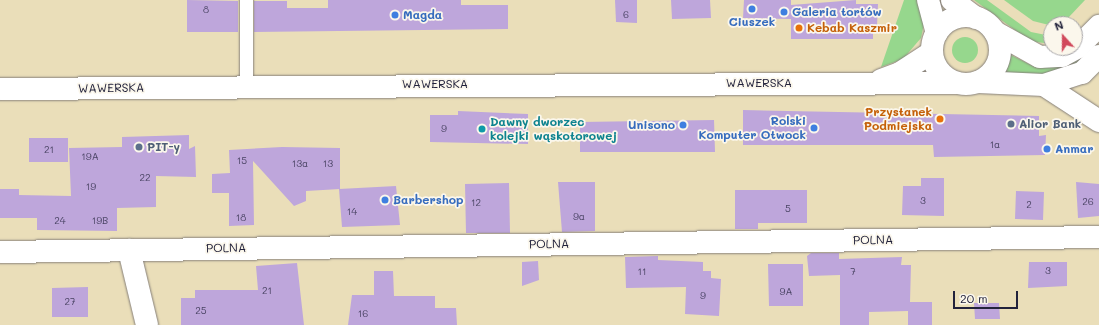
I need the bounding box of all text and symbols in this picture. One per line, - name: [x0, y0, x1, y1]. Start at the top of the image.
- house number: 8: [203, 4, 209, 16]
- marker: Ciuszek: [747, 4, 757, 14]
- place label: Galeria tortów: [792, 5, 882, 19]
- marker: Galeria tortów: [779, 7, 789, 17]
- place label: Magda: [403, 8, 442, 22]
- house number: 6: [623, 9, 629, 21]
- marker: Magda: [390, 10, 400, 20]
- place label: Ciuszek: [729, 15, 775, 29]
- north arrow: [1043, 16, 1083, 56]
- text: N: [1052, 17, 1065, 34]
- place label: Kebab Kaszmir: [807, 21, 897, 35]
- marker: Kebab Kaszmir: [794, 23, 804, 33]
- street label: WAWERSKA: [726, 76, 792, 90]
- street label: WAWERSKA: [402, 77, 468, 91]
- street label: WAWERSKA: [78, 80, 144, 96]
- place label: Przystanek Podmiejska: [864, 105, 932, 133]
- place label: Rolski Komputer Otwock: [699, 114, 806, 142]
- marker: Przystanek Podmiejska: [935, 114, 945, 124]
- place label: Dawny dworzec kolejki wąskotorowej: [490, 115, 617, 143]
- place label: Alior Bank: [1019, 117, 1081, 131]
- place label: Unisono: [628, 118, 675, 132]
- marker: Alior Bank: [1006, 119, 1016, 129]
- marker: Unisono: [678, 120, 688, 130]
- house number: 9: [441, 123, 447, 135]
- marker: Rolski Komputer Otwock: [809, 123, 819, 133]
- marker: Dawny dworzec kolejki wąskotorowej: [477, 124, 487, 134]
- house number: 1a: [990, 139, 1000, 151]
- place label: PIT-y: [147, 140, 180, 154]
- marker: PIT-y: [134, 142, 144, 152]
- place label: Anmar: [1055, 142, 1093, 156]
- house number: 21: [44, 144, 54, 156]
- marker: Anmar: [1042, 144, 1052, 154]
- house number: 19A: [81, 151, 99, 163]
- house number: 15: [237, 155, 247, 167]
- house number: 13a: [292, 158, 308, 170]
- house number: 13: [323, 158, 333, 170]
- house number: 22: [139, 172, 151, 184]
- house number: 19: [86, 181, 96, 193]
- place label: Barbershop: [393, 193, 464, 207]
- marker: Barbershop: [380, 195, 390, 205]
- house number: 3: [920, 195, 926, 207]
- house number: 26: [1082, 196, 1094, 208]
- house number: 12: [471, 197, 481, 209]
- house number: 2: [1026, 199, 1032, 211]
- house number: 5: [785, 203, 791, 215]
- house number: 14: [347, 206, 357, 218]
- house number: 9a: [573, 211, 585, 223]
- house number: 18: [236, 212, 246, 224]
- house number: 24: [54, 215, 66, 227]
- house number: 19B: [92, 215, 108, 227]
- street label: POLNA: [853, 232, 893, 248]
- street label: POLNA: [529, 236, 569, 252]
- street label: POLNA: [206, 240, 246, 256]
- house number: 3: [1045, 265, 1051, 277]
- house number: 11: [638, 266, 646, 278]
- house number: 7: [850, 266, 856, 278]
- scale bar: [955, 283, 1020, 309]
- house number: 21: [262, 285, 272, 297]
- house number: 9A: [780, 286, 792, 298]
- house number: 9: [700, 290, 706, 302]
- text: 20 m: [960, 290, 988, 306]
- house number: 27: [64, 296, 76, 308]
- house number: 25: [195, 305, 207, 317]
- house number: 16: [358, 308, 368, 320]

